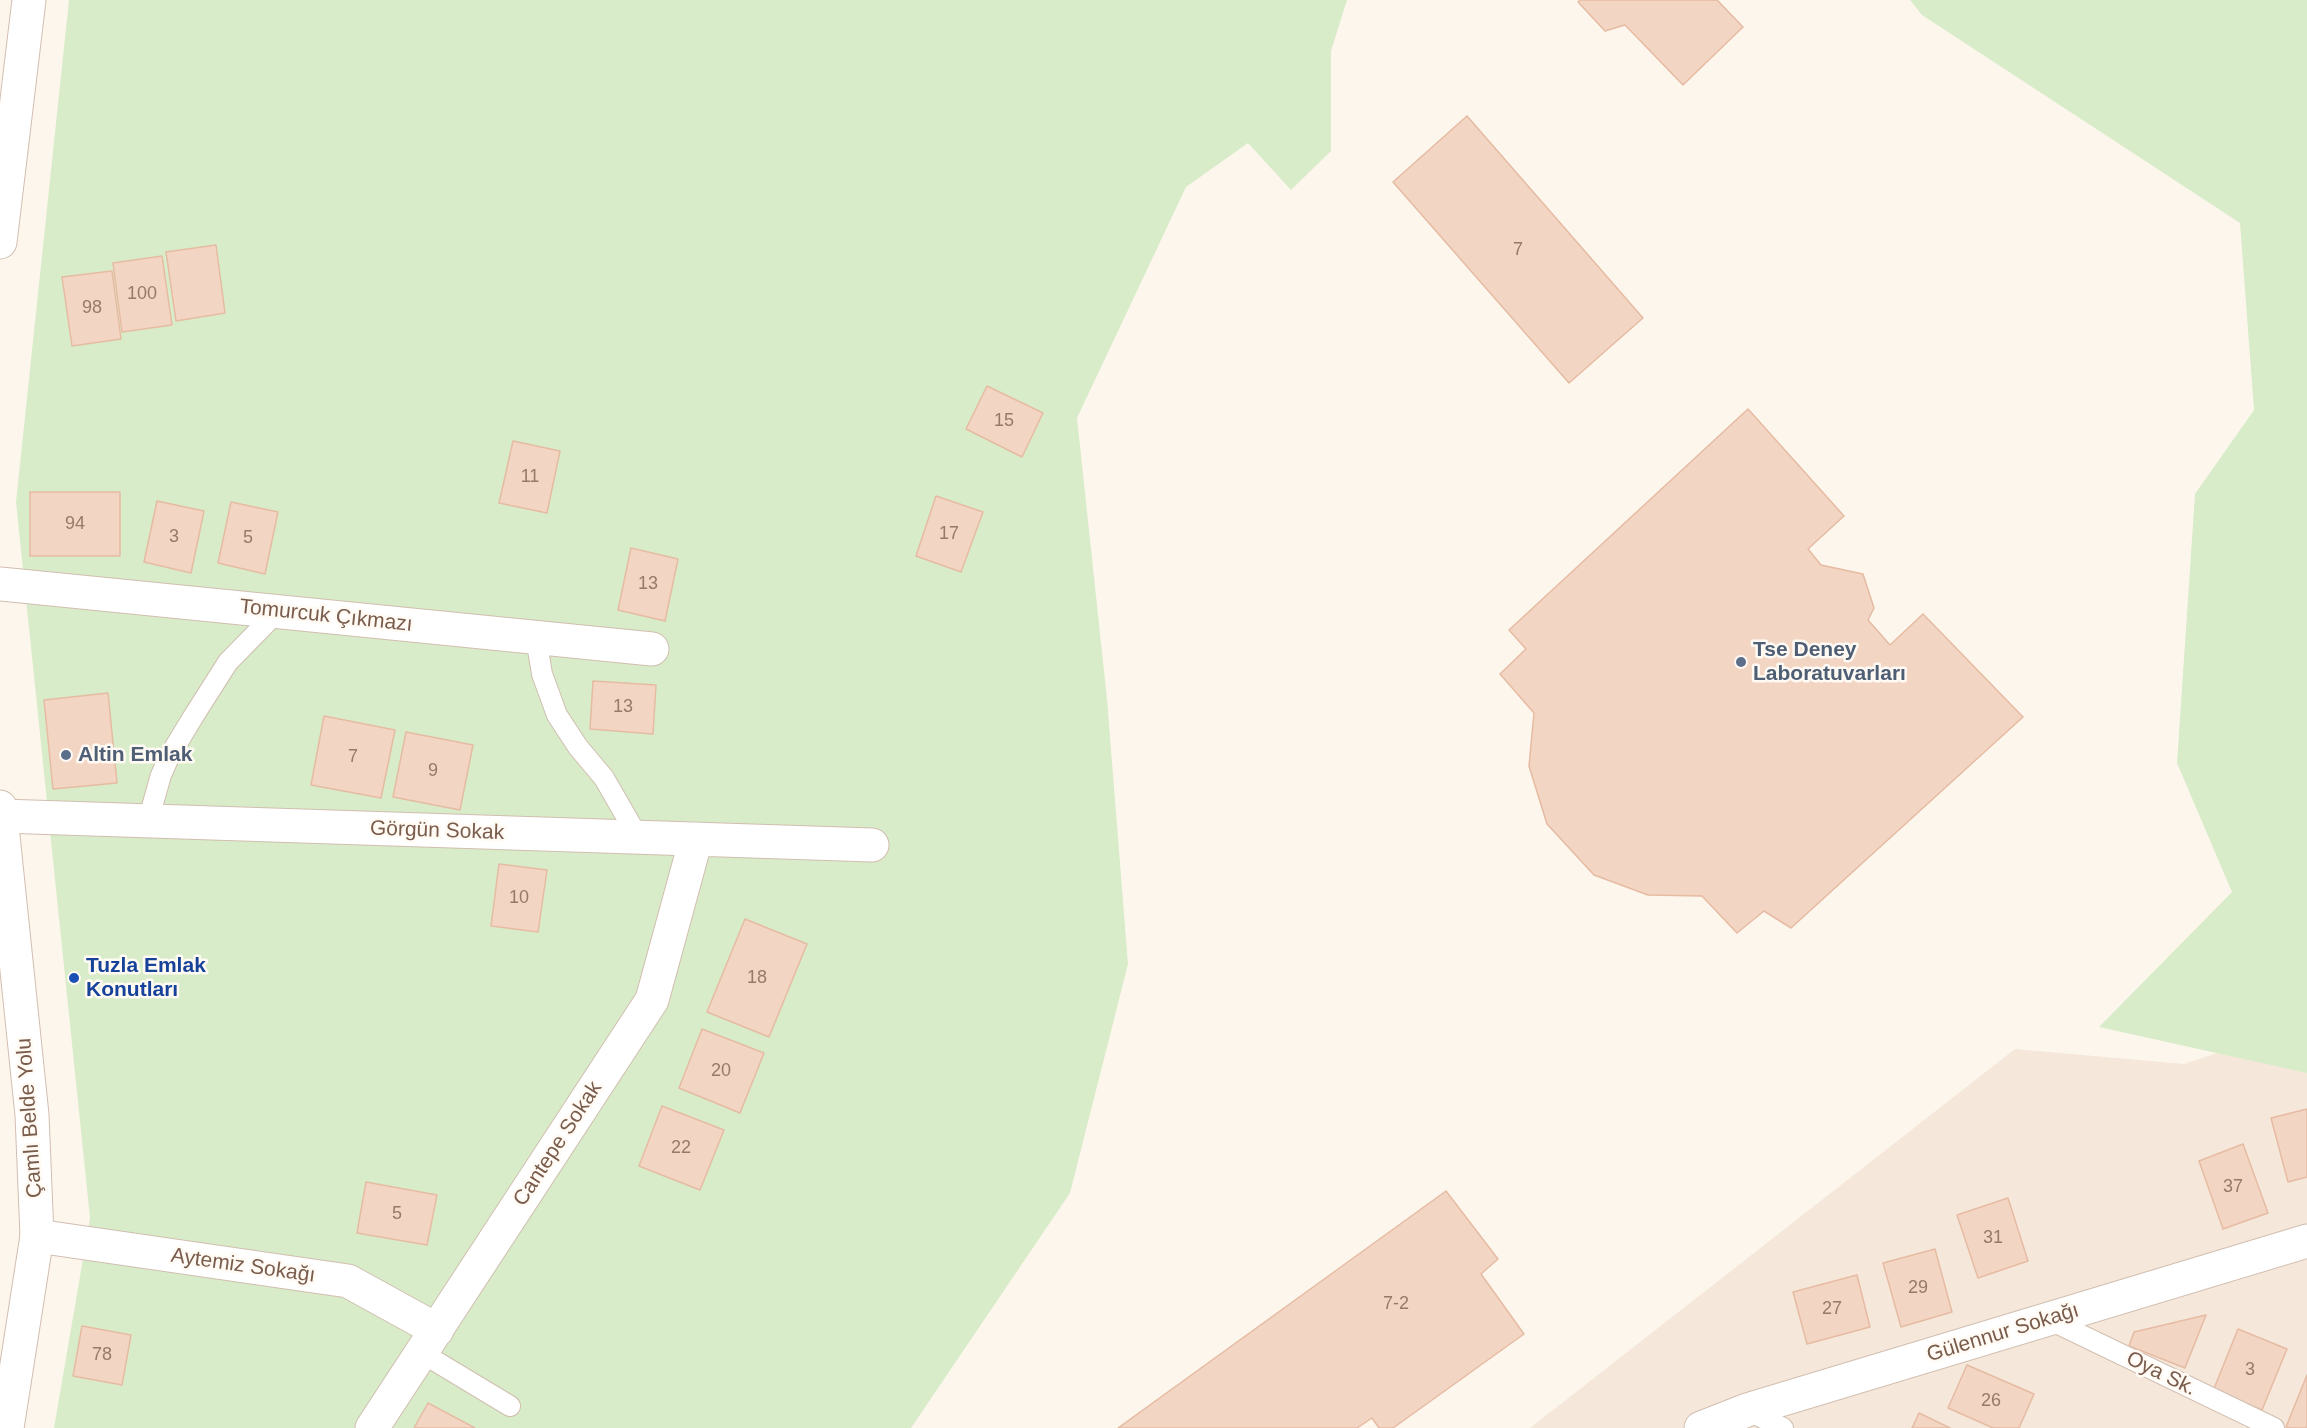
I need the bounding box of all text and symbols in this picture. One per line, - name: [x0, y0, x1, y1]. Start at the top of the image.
- house number: 7: [1513, 239, 1523, 261]
- house number: 100: [127, 283, 157, 305]
- house number: 98: [82, 297, 102, 319]
- house number: 15: [994, 410, 1014, 432]
- house number: 11: [521, 466, 539, 488]
- house number: 94: [65, 513, 85, 535]
- house number: 17: [939, 523, 959, 545]
- house number: 3: [169, 526, 179, 548]
- house number: 5: [243, 527, 253, 549]
- house number: 13: [638, 573, 658, 595]
- street label: Tomurcuk Çıkmazı: [238, 594, 414, 638]
- place label: Tse Deney Laboratuvarları: [1753, 637, 1906, 687]
- marker: Tse Deney Laboratuvarları: [1734, 655, 1748, 669]
- house number: 13: [613, 696, 633, 718]
- place label: Altin Emlak: [78, 742, 192, 768]
- house number: 7: [348, 746, 358, 768]
- marker: Altin Emlak: [59, 748, 73, 762]
- house number: 9: [428, 760, 438, 782]
- street label: Görgün Sokak: [369, 816, 505, 846]
- house number: 10: [509, 887, 529, 909]
- place label: Tuzla Emlak Konutları: [86, 953, 206, 1003]
- house number: 18: [747, 967, 767, 989]
- marker: Tuzla Emlak Konutları: [67, 971, 81, 985]
- street label: Çamlı Belde Yolu: [12, 1037, 48, 1199]
- house number: 20: [711, 1060, 731, 1082]
- street label: Cantepe Sokak: [508, 1077, 608, 1211]
- house number: 22: [671, 1137, 691, 1159]
- house number: 37: [2223, 1176, 2243, 1198]
- house number: 5: [392, 1203, 402, 1225]
- house number: 31: [1983, 1227, 2003, 1249]
- street label: Aytemiz Sokağı: [169, 1243, 317, 1289]
- house number: 29: [1908, 1277, 1928, 1299]
- house number: 7-2: [1383, 1293, 1409, 1315]
- house number: 27: [1822, 1298, 1842, 1320]
- street label: Gülennur Sokağı: [1924, 1298, 2082, 1368]
- house number: 78: [92, 1344, 112, 1366]
- street label: Oya Sk.: [2122, 1346, 2200, 1402]
- house number: 3: [2245, 1359, 2255, 1381]
- house number: 26: [1981, 1390, 2001, 1412]

